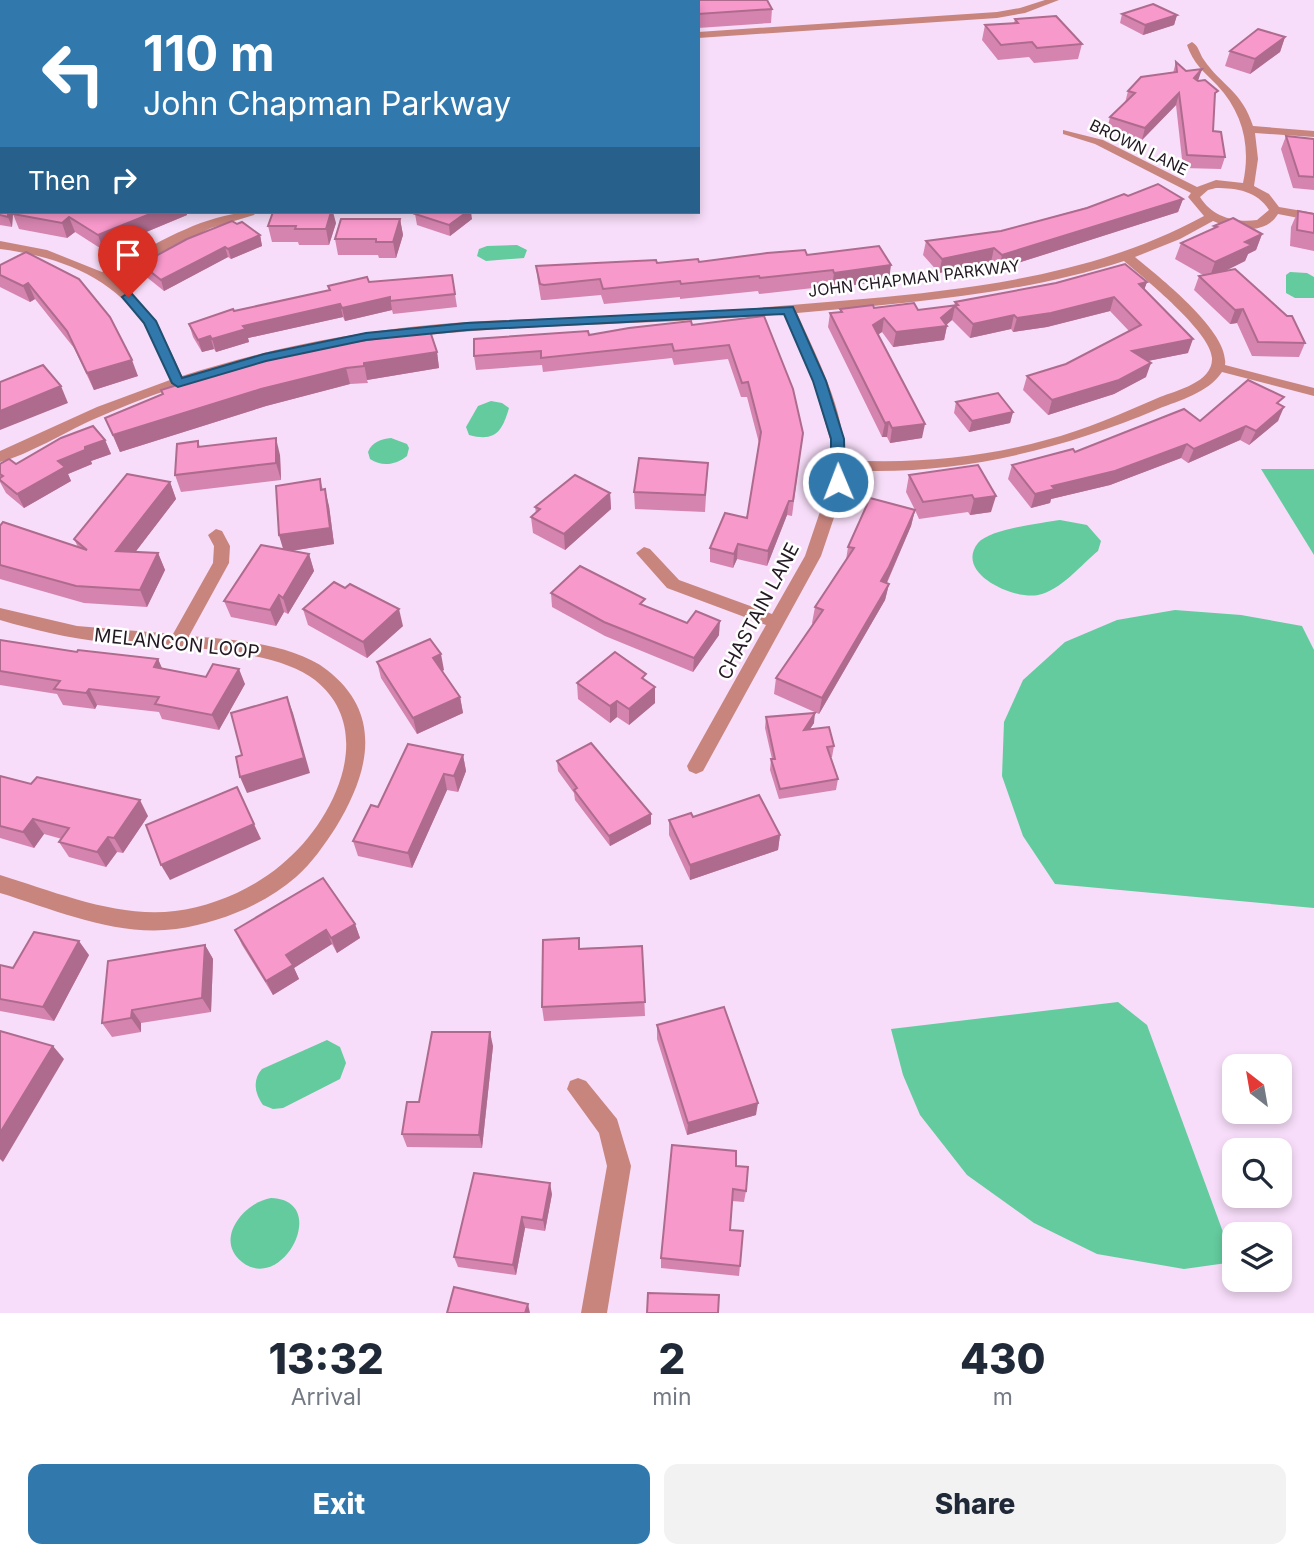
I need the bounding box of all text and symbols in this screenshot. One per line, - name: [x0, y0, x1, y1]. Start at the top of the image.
- text: 110 m: [143, 24, 275, 83]
- icon: left: [28, 28, 119, 119]
- text: John Chapman Parkway: [143, 84, 511, 123]
- street label: BROWN LANE: [1086, 115, 1192, 179]
- icon: right: [105, 161, 143, 199]
- text: Then: [28, 165, 91, 196]
- pin: [98, 225, 158, 297]
- icon: arrive: [109, 236, 147, 274]
- street label: JOHN CHAPMAN PARKWAY: [807, 255, 1021, 301]
- position arrow: [801, 445, 875, 519]
- street label: CHASTAIN LANE: [713, 539, 804, 683]
- street label: MELANCON LOOP: [93, 623, 261, 664]
- north arrow: [1222, 1054, 1292, 1124]
- map controls: [1222, 1054, 1292, 1292]
- button: search: [1222, 1138, 1292, 1208]
- button: layers: [1222, 1222, 1292, 1292]
- text: 13:32: [268, 1333, 384, 1384]
- text: 2: [658, 1333, 685, 1384]
- text: 430: [960, 1333, 1046, 1384]
- text: Arrival: [291, 1383, 361, 1411]
- text: min: [652, 1383, 692, 1411]
- text: m: [993, 1383, 1013, 1411]
- button: Exit: [28, 1464, 650, 1544]
- button: Share: [664, 1464, 1286, 1544]

